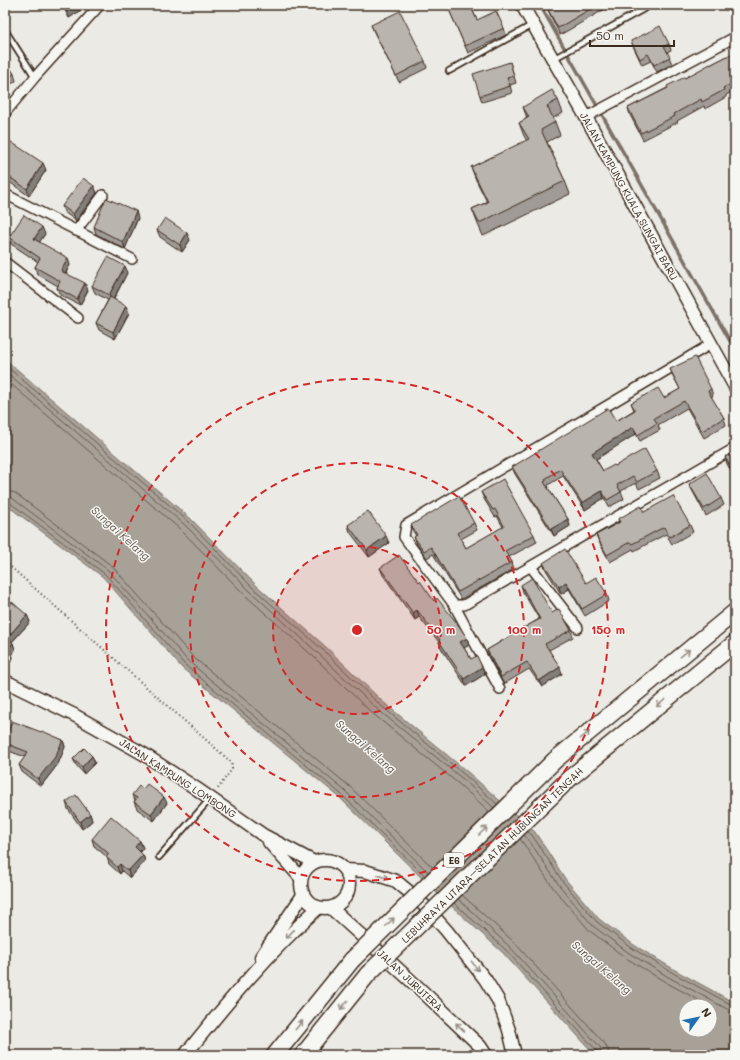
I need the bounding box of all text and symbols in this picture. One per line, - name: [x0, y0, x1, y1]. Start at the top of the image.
- scale bar: [590, 22, 674, 48]
- text: 50 m: [596, 27, 624, 43]
- street label: JALAN KAMPUNG KUALA SUNGAI BARU: [577, 110, 681, 282]
- water label: Sungai Kelang: [88, 503, 154, 564]
- text: 50 m: [427, 621, 455, 637]
- text: 100 m: [507, 621, 541, 637]
- text: 150 m: [591, 621, 625, 637]
- centre of rings: [350, 623, 364, 637]
- one-way arrow: [680, 648, 691, 657]
- one-way arrow: [656, 699, 667, 708]
- water label: Sungai Kelang: [333, 716, 399, 776]
- one-way arrow: [579, 731, 590, 739]
- street label: JALAN KAMPUNG LOMBONG: [117, 735, 240, 821]
- street label: LEBUHRAYA UTARA–SELATAN HUBUNGAN TENGAH: [398, 764, 586, 946]
- one-way arrow: [478, 826, 488, 836]
- road number: E6: [444, 853, 464, 867]
- one-way arrow: [377, 873, 389, 881]
- one-way arrow: [385, 918, 395, 927]
- one-way arrow: [285, 929, 295, 939]
- water label: Sungai Kelang: [569, 937, 635, 997]
- street label: JALAN JURUTERA: [374, 946, 446, 1014]
- one-way arrow: [471, 960, 479, 971]
- north arrow: [678, 998, 718, 1038]
- one-way arrow: [339, 999, 348, 1010]
- text: N: [698, 1005, 715, 1020]
- one-way arrow: [295, 1019, 304, 1030]
- one-way arrow: [454, 1022, 465, 1031]

